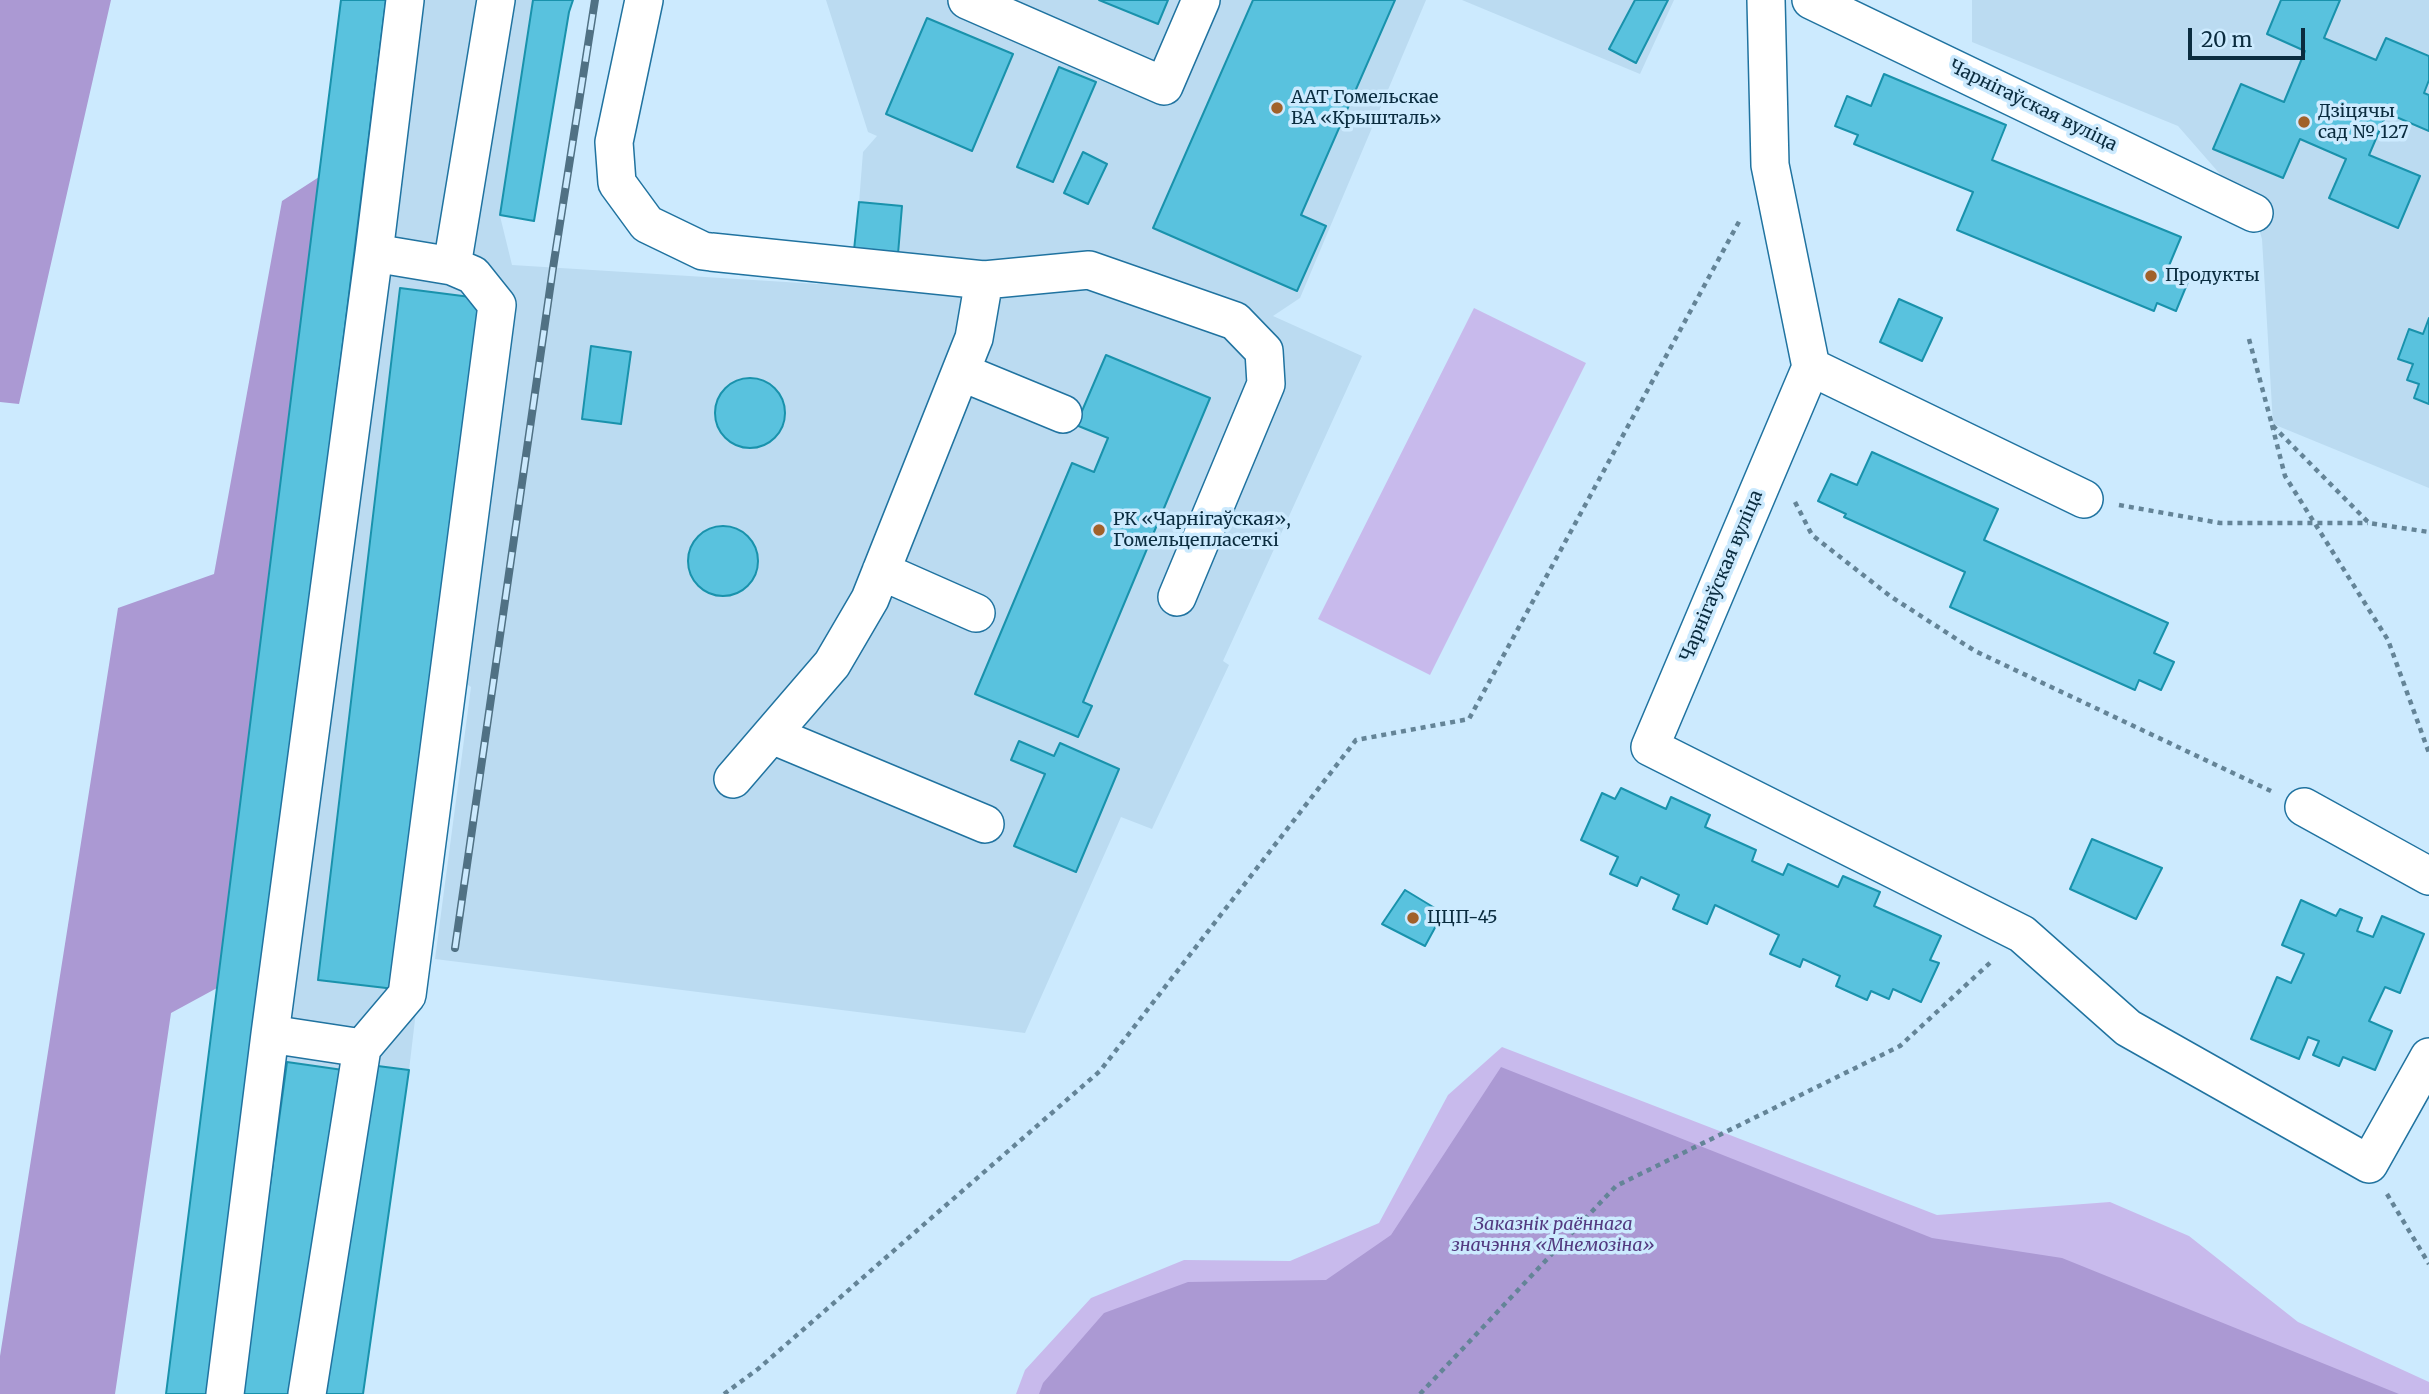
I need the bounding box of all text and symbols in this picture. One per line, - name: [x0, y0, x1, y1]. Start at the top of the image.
- scale bar: [2191, 14, 2308, 58]
- text: 20 m: [2201, 26, 2252, 53]
- street label: Чарнігаўская вуліца: [1946, 56, 2120, 156]
- place label: ААТ Гомельскае ВА «Крышталь»: [1291, 87, 1442, 130]
- marker: ААТ Гомельскае ВА «Крышталь»: [1269, 100, 1285, 116]
- place label: Дзіцячы сад № 127: [2318, 101, 2409, 144]
- marker: Дзіцячы сад № 127: [2296, 114, 2312, 130]
- place label: Продукты: [2165, 265, 2260, 287]
- marker: Продукты: [2143, 268, 2159, 284]
- street label: Чарнігаўская вуліца: [1676, 487, 1768, 665]
- place label: РК «Чарнігаўская», Гомельцепласеткі: [1113, 509, 1291, 552]
- marker: РК «Чарнігаўская», Гомельцепласеткі: [1091, 522, 1107, 538]
- place label: ЦЦП-45: [1427, 907, 1498, 929]
- marker: ЦЦП-45: [1405, 910, 1421, 926]
- park label: Заказнік раённага значэння «Мнемозіна»: [1451, 1214, 1655, 1256]

